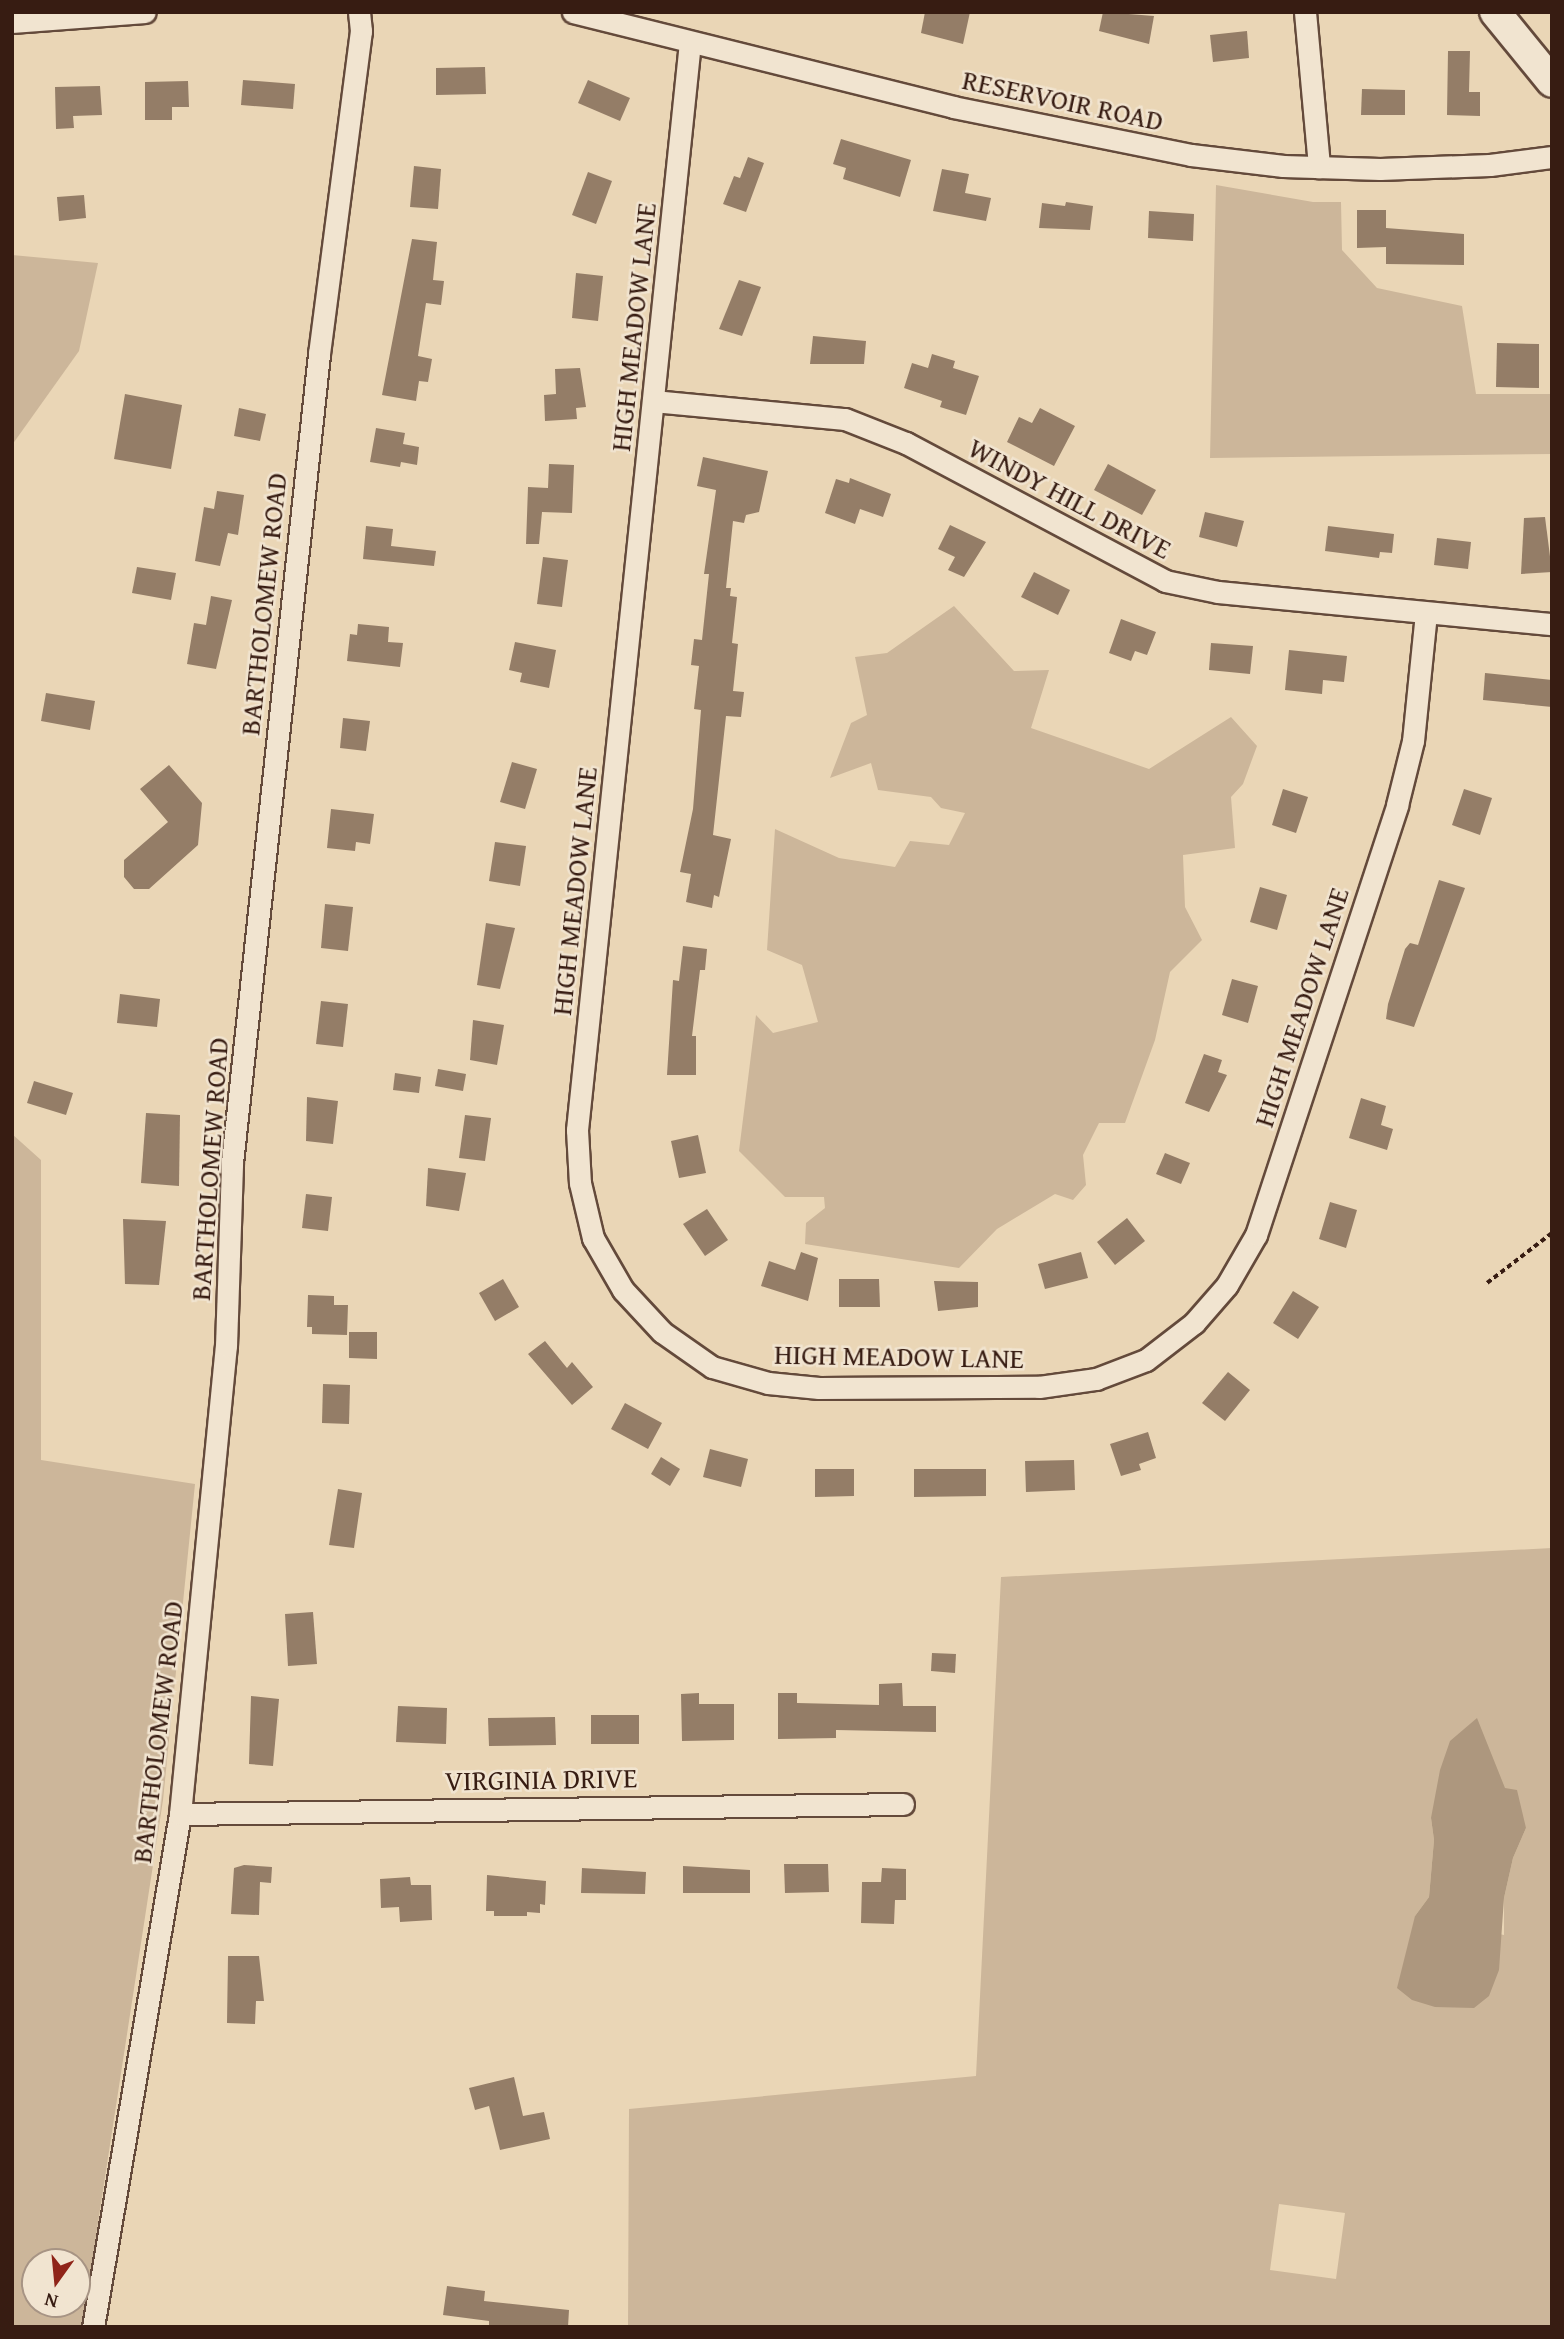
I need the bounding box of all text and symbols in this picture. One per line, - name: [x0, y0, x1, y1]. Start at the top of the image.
- street label: RESERVOIR ROAD: [959, 62, 1167, 138]
- street label: HIGH MEADOW LANE: [603, 201, 663, 453]
- street label: WINDY HILL DRIVE: [963, 430, 1177, 566]
- street label: BARTHOLOMEW ROAD: [233, 471, 293, 737]
- street label: HIGH MEADOW LANE: [544, 765, 604, 1017]
- street label: HIGH MEADOW LANE: [1246, 883, 1356, 1131]
- street label: BARTHOLOMEW ROAD: [183, 1036, 235, 1302]
- street label: HIGH MEADOW LANE: [774, 1337, 1024, 1375]
- street label: BARTHOLOMEW ROAD: [124, 1599, 190, 1865]
- street label: VIRGINIA DRIVE: [444, 1761, 638, 1797]
- north arrow: [21, 2248, 91, 2318]
- text: N: [41, 2286, 61, 2317]

